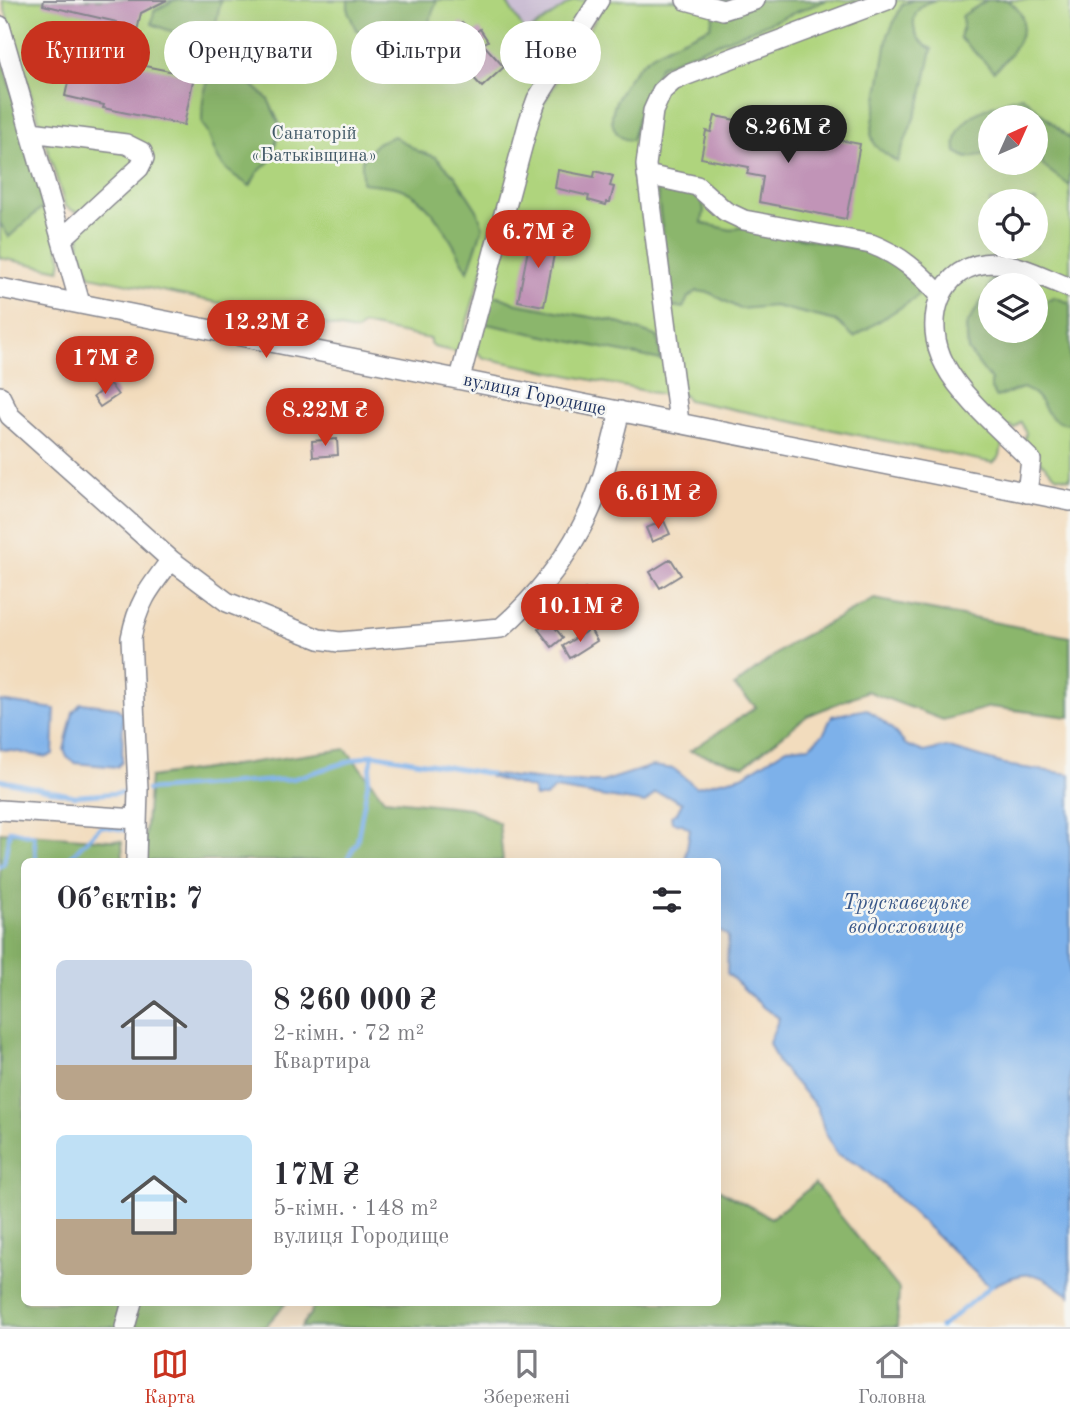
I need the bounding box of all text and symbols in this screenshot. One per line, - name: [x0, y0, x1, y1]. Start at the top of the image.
- chip: Купити: [21, 21, 150, 84]
- chip: Орендувати: [164, 21, 337, 84]
- chip: Фільтри: [351, 21, 486, 84]
- chip: Нове: [500, 21, 601, 84]
- north arrow: [978, 105, 1048, 175]
- map controls: [978, 105, 1048, 343]
- pin: 8.26M ₴: [723, 106, 853, 165]
- text: 8.26M ₴: [745, 116, 831, 139]
- park label: Санаторій «Батьківщина»: [251, 125, 377, 166]
- button: locate: [978, 189, 1048, 259]
- pin: 6.7M ₴: [481, 210, 595, 270]
- text: 6.7M ₴: [502, 221, 574, 244]
- button: layers: [978, 273, 1048, 343]
- pin: 12.2M ₴: [201, 300, 331, 360]
- text: 12.2M ₴: [223, 311, 309, 334]
- pin: 17M ₴: [56, 336, 154, 396]
- text: 17M ₴: [72, 347, 138, 370]
- street label: вулиця Городище: [461, 371, 608, 420]
- pin: 8.22M ₴: [260, 388, 390, 448]
- text: 8.22M ₴: [282, 399, 368, 422]
- pin: 6.61M ₴: [593, 472, 723, 531]
- text: 6.61M ₴: [615, 482, 701, 505]
- pin: 10.1M ₴: [515, 584, 645, 644]
- text: 10.1M ₴: [537, 595, 623, 618]
- icon: filters: [648, 881, 686, 919]
- text: Об’єктів: 7: [56, 885, 203, 915]
- water label: Трускавецьке водосховище: [843, 893, 969, 938]
- text: 8 260 000 ₴: [273, 986, 437, 1016]
- icon: home: [112, 988, 196, 1072]
- text: 2-кімн. · 72 m²: [273, 1022, 424, 1045]
- text: Квартира: [273, 1050, 371, 1073]
- text: 17M ₴: [273, 1161, 359, 1191]
- icon: home: [112, 1163, 196, 1247]
- text: 5-кімн. · 148 m²: [273, 1197, 438, 1220]
- text: вулиця Городище: [273, 1225, 449, 1248]
- tab: Карта: [144, 1345, 195, 1410]
- tab: Збережені: [483, 1345, 570, 1410]
- tab: Головна: [858, 1345, 926, 1410]

